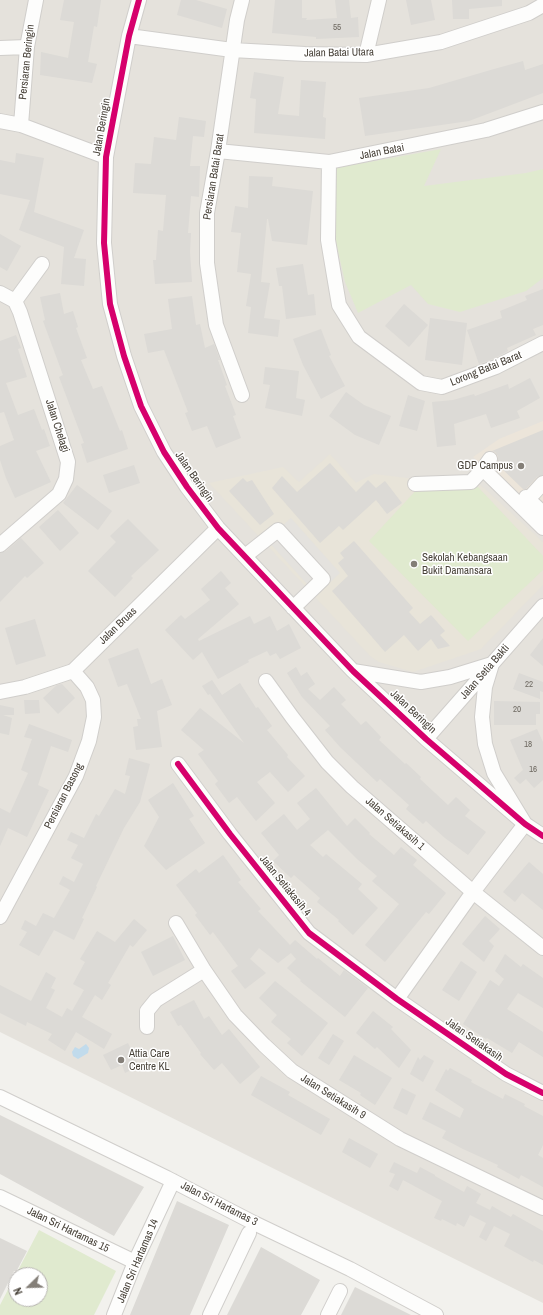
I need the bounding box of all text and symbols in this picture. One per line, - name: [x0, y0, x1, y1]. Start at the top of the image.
- house number: 55: [333, 23, 341, 33]
- street label: Persiaran Beringin: [16, 24, 38, 100]
- street label: Jalan Batai Utara: [304, 46, 374, 60]
- street label: Jalan Beringin: [90, 97, 114, 157]
- street label: Persiaran Batai Barat: [201, 133, 227, 221]
- street label: Jalan Batai: [359, 141, 405, 163]
- street label: Lorong Batai Barat: [448, 349, 524, 389]
- street label: Jalan Chelagi: [42, 398, 72, 454]
- street label: Jalan Beringin: [172, 449, 216, 505]
- place label: GDP Campus: [457, 459, 513, 473]
- marker: GDP Campus: [516, 461, 526, 471]
- place label: Sekolah Kebangsaan Bukit Damansara: [422, 551, 508, 577]
- marker: Sekolah Kebangsaan Bukit Damansara: [409, 559, 419, 569]
- street label: Jalan Bruas: [96, 605, 140, 647]
- street label: Jalan Setia Bakti: [458, 642, 512, 702]
- house number: 22: [525, 680, 533, 690]
- street label: Jalan Beringin: [387, 687, 439, 737]
- house number: 20: [513, 705, 521, 715]
- house number: 18: [524, 740, 532, 750]
- street label: Persiaran Basong: [42, 761, 86, 831]
- house number: 16: [529, 765, 537, 775]
- street label: Jalan Setiakasih 1: [363, 795, 427, 853]
- street label: Jalan Setiakasih 4: [257, 853, 313, 919]
- street label: Jalan Setiakasih: [443, 1015, 505, 1065]
- place label: Attia Care Centre KL: [129, 1047, 170, 1073]
- marker: Attia Care Centre KL: [116, 1055, 126, 1065]
- street label: Jalan Setiakasih 9: [298, 1072, 368, 1122]
- street label: Jalan Sri Hartamas 3: [178, 1179, 260, 1229]
- street label: Jalan Sri Hartamas 15: [25, 1204, 111, 1256]
- street label: Jalan Sri Hartamas 14: [114, 1217, 162, 1305]
- north arrow: [8, 1267, 48, 1307]
- text: N: [10, 1286, 26, 1297]

